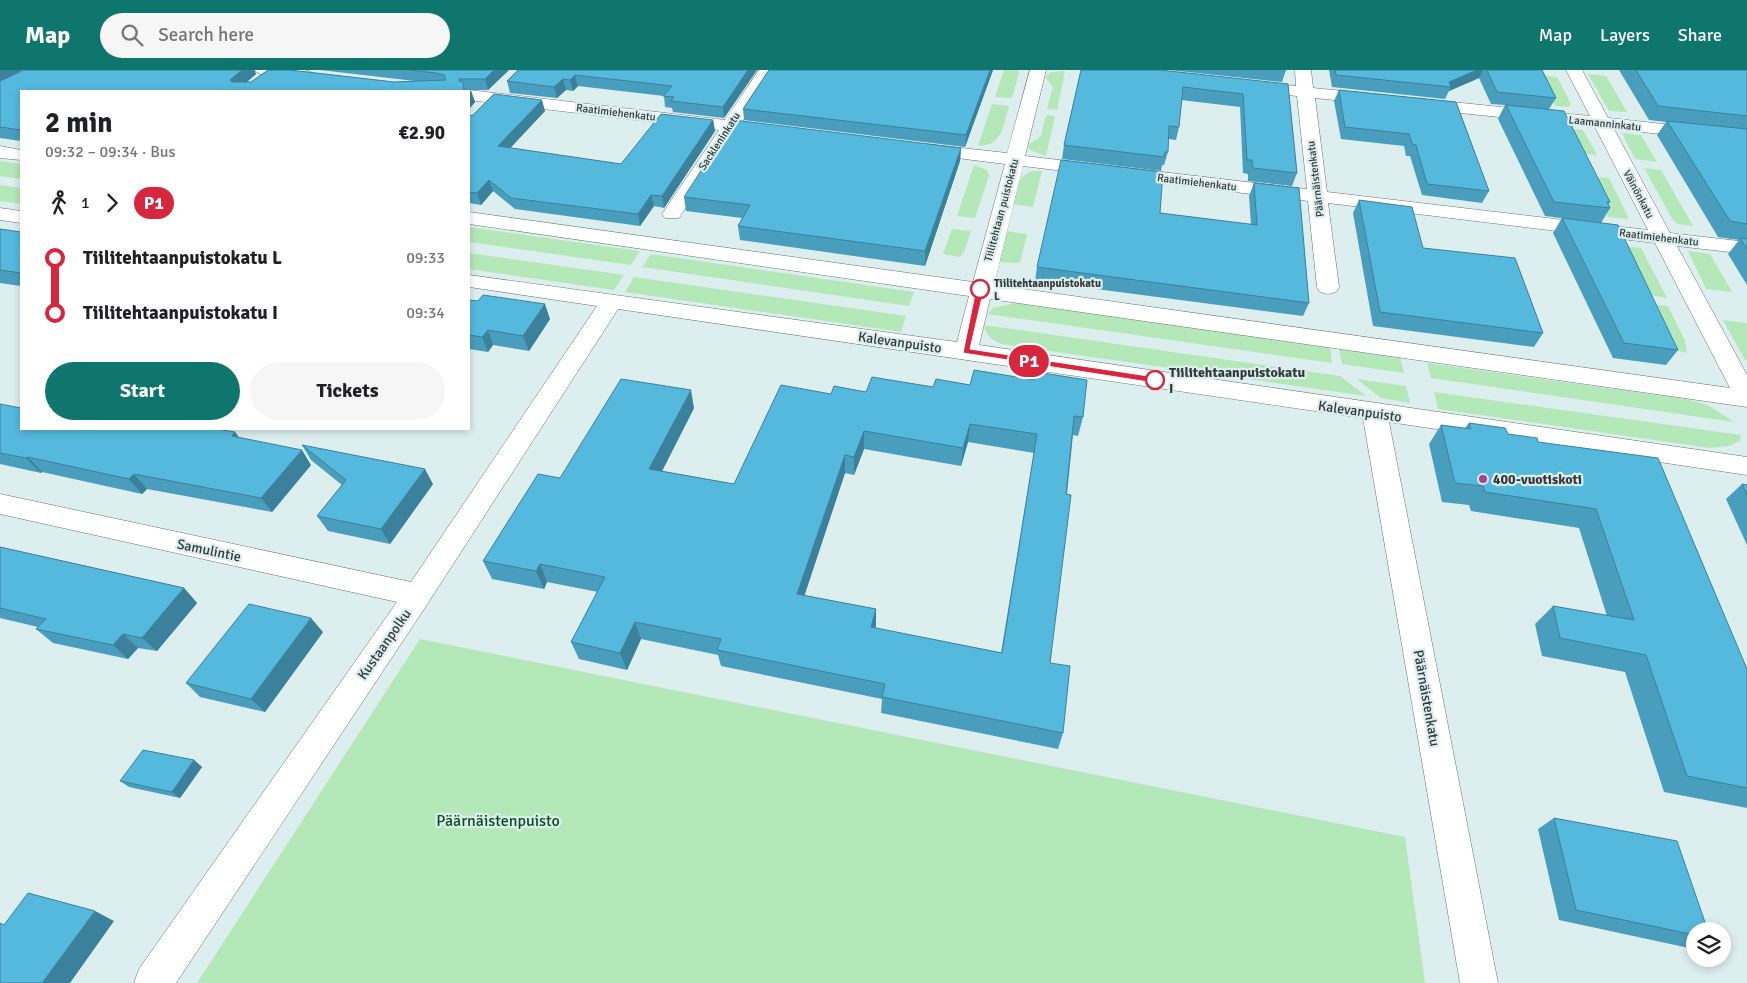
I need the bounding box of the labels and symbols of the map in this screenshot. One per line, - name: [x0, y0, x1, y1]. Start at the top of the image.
- street label: Raatimiehenkatu: [575, 101, 656, 124]
- street label: Sackleninkatu: [696, 110, 743, 173]
- street label: Laamanninkatu: [1568, 113, 1642, 134]
- street label: Päärnäistenkatu: [1304, 140, 1327, 218]
- street label: Tiilitehtaan puistokatu: [981, 157, 1021, 263]
- street label: Väinönkatu: [1620, 168, 1657, 221]
- street label: Raatimiehenkatu: [1156, 171, 1237, 194]
- street label: Raatimiehenkatu: [1618, 226, 1699, 249]
- place label: Tiilitehtaanpuistokatu L: [994, 277, 1101, 303]
- marker: Tiilitehtaanpuistokatu L: [970, 279, 990, 299]
- street label: Kalevanpuisto: [857, 328, 943, 357]
- line badge: P1: [1006, 345, 1052, 377]
- place label: Tiilitehtaanpuistokatu I: [1169, 364, 1305, 397]
- marker: Tiilitehtaanpuistokatu I: [1145, 370, 1165, 390]
- street label: Kalevanpuisto: [1317, 397, 1403, 426]
- place label: 400-vuotiskoti: [1493, 471, 1582, 488]
- marker: 400-vuotiskoti: [1477, 473, 1489, 485]
- street label: Samulintie: [175, 535, 242, 566]
- street label: Kustaanpolku: [354, 606, 415, 683]
- street label: Päärnäistenkatu: [1410, 649, 1443, 748]
- park label: Päärnäistenpuisto: [436, 811, 560, 831]

